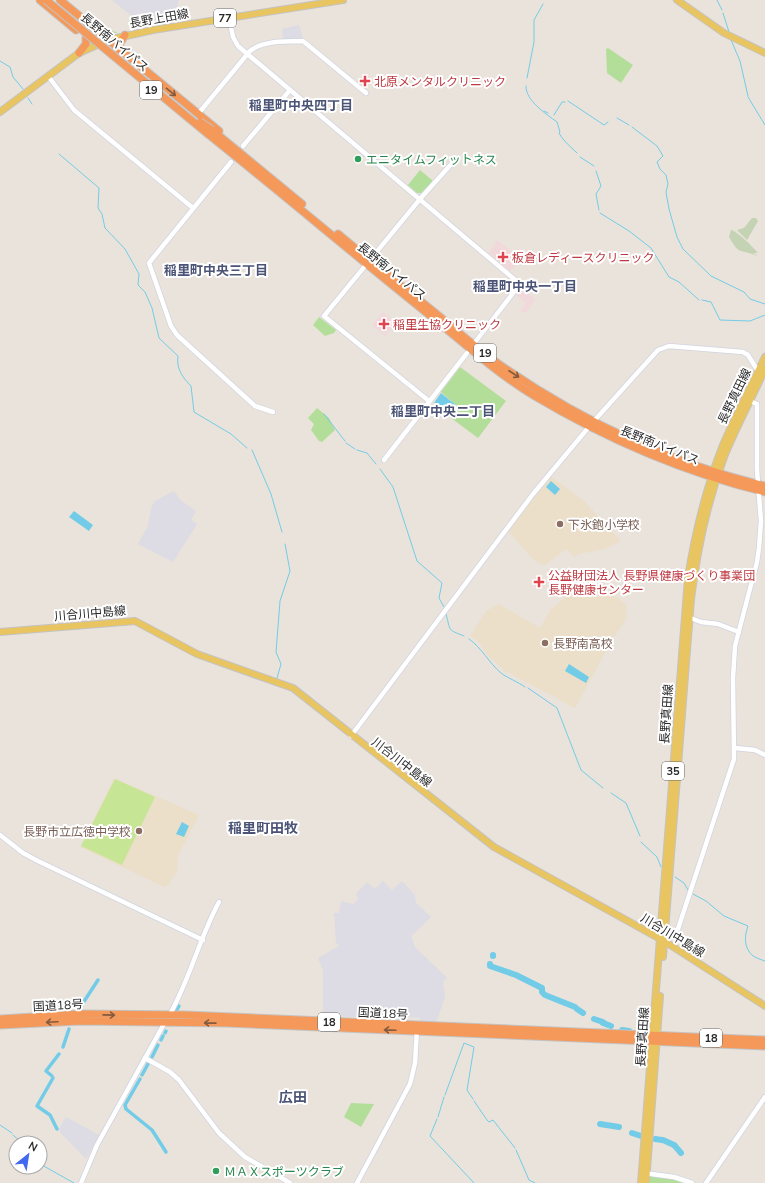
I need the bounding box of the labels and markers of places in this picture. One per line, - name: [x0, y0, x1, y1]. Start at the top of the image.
- place label: 北原メンタルクリニック: [374, 74, 506, 89]
- marker: 北原メンタルクリニック: [359, 75, 371, 87]
- place label: エニタイムフィットネス: [366, 152, 497, 167]
- marker: エニタイムフィットネス: [353, 154, 363, 164]
- place label: 板倉レディースクリニック: [512, 250, 655, 265]
- marker: 板倉レディースクリニック: [497, 251, 509, 263]
- place label: 稲里生協クリニック: [393, 317, 501, 332]
- marker: 稲里生協クリニック: [378, 318, 390, 330]
- place label: 下氷鉋小学校: [568, 517, 640, 532]
- marker: 下氷鉋小学校: [555, 519, 565, 529]
- place label: 公益財団法人 長野県健康づくり事業団 長野健康センター: [548, 568, 755, 597]
- marker: 公益財団法人 長野県健康づくり事業団 長野健康センター: [533, 576, 545, 588]
- place label: 長野南高校: [553, 636, 613, 651]
- marker: 長野南高校: [540, 638, 550, 648]
- place label: 長野市立広徳中学校: [23, 824, 131, 839]
- marker: 長野市立広徳中学校: [134, 826, 144, 836]
- place label: ＭＡＸスポーツクラブ: [224, 1164, 344, 1179]
- marker: ＭＡＸスポーツクラブ: [211, 1166, 221, 1176]

